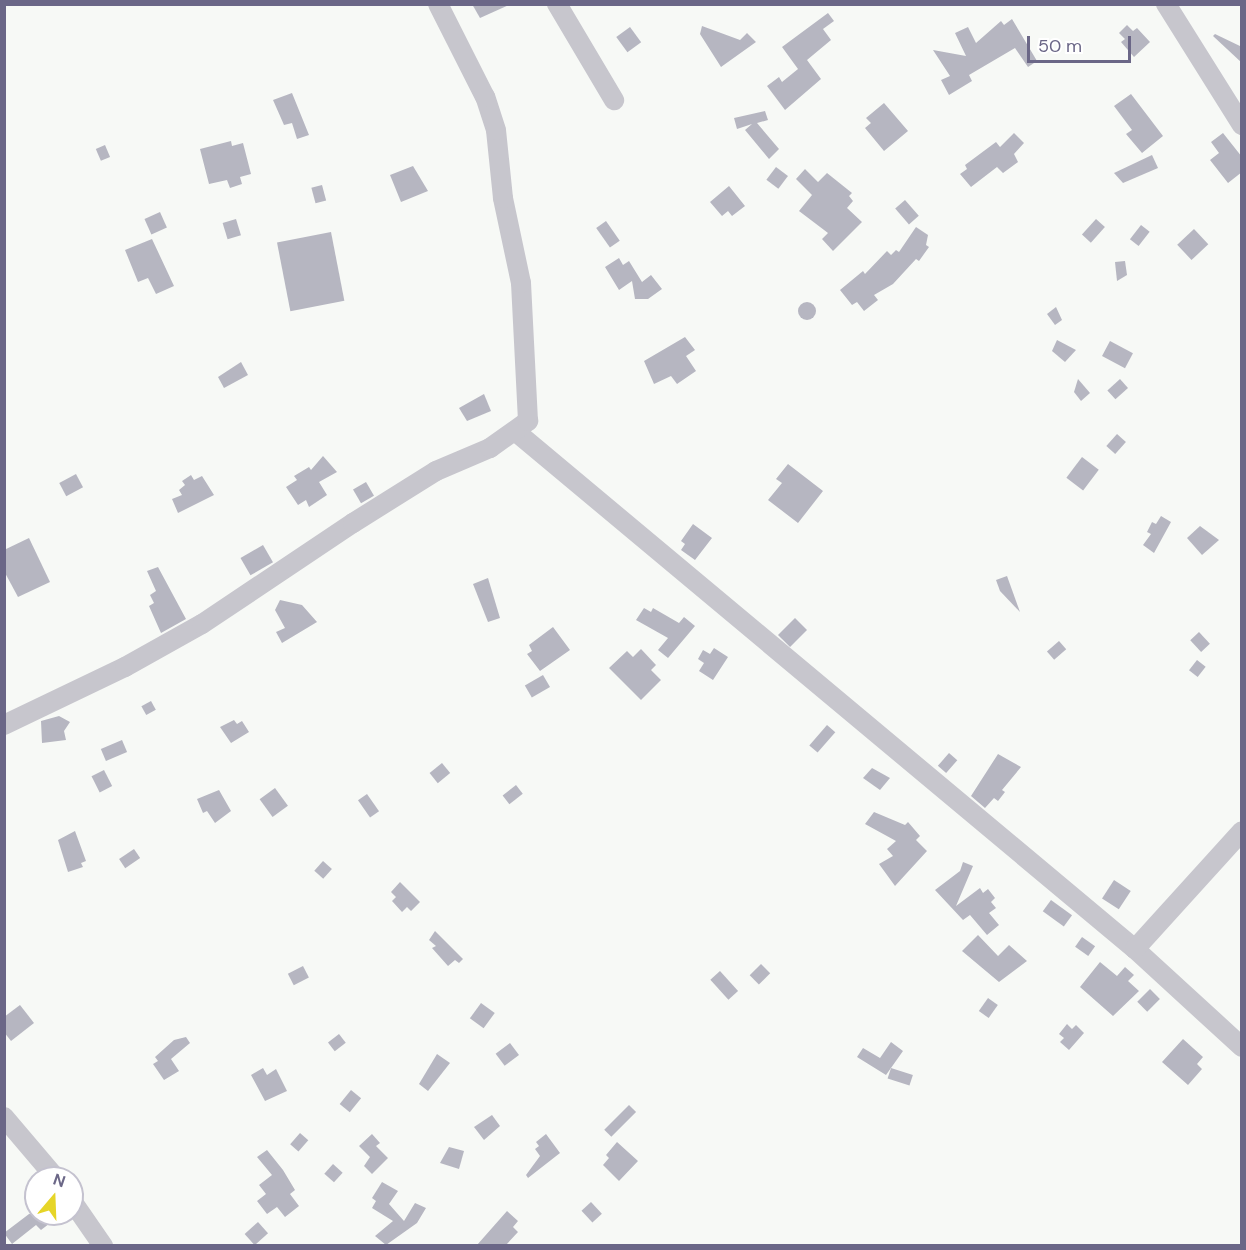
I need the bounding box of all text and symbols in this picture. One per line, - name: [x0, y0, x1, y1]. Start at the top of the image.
- scale bar: [1030, 24, 1134, 62]
- text: 50 m: [1038, 34, 1082, 58]
- north arrow: [24, 1166, 84, 1226]
- text: N: [50, 1169, 68, 1192]

